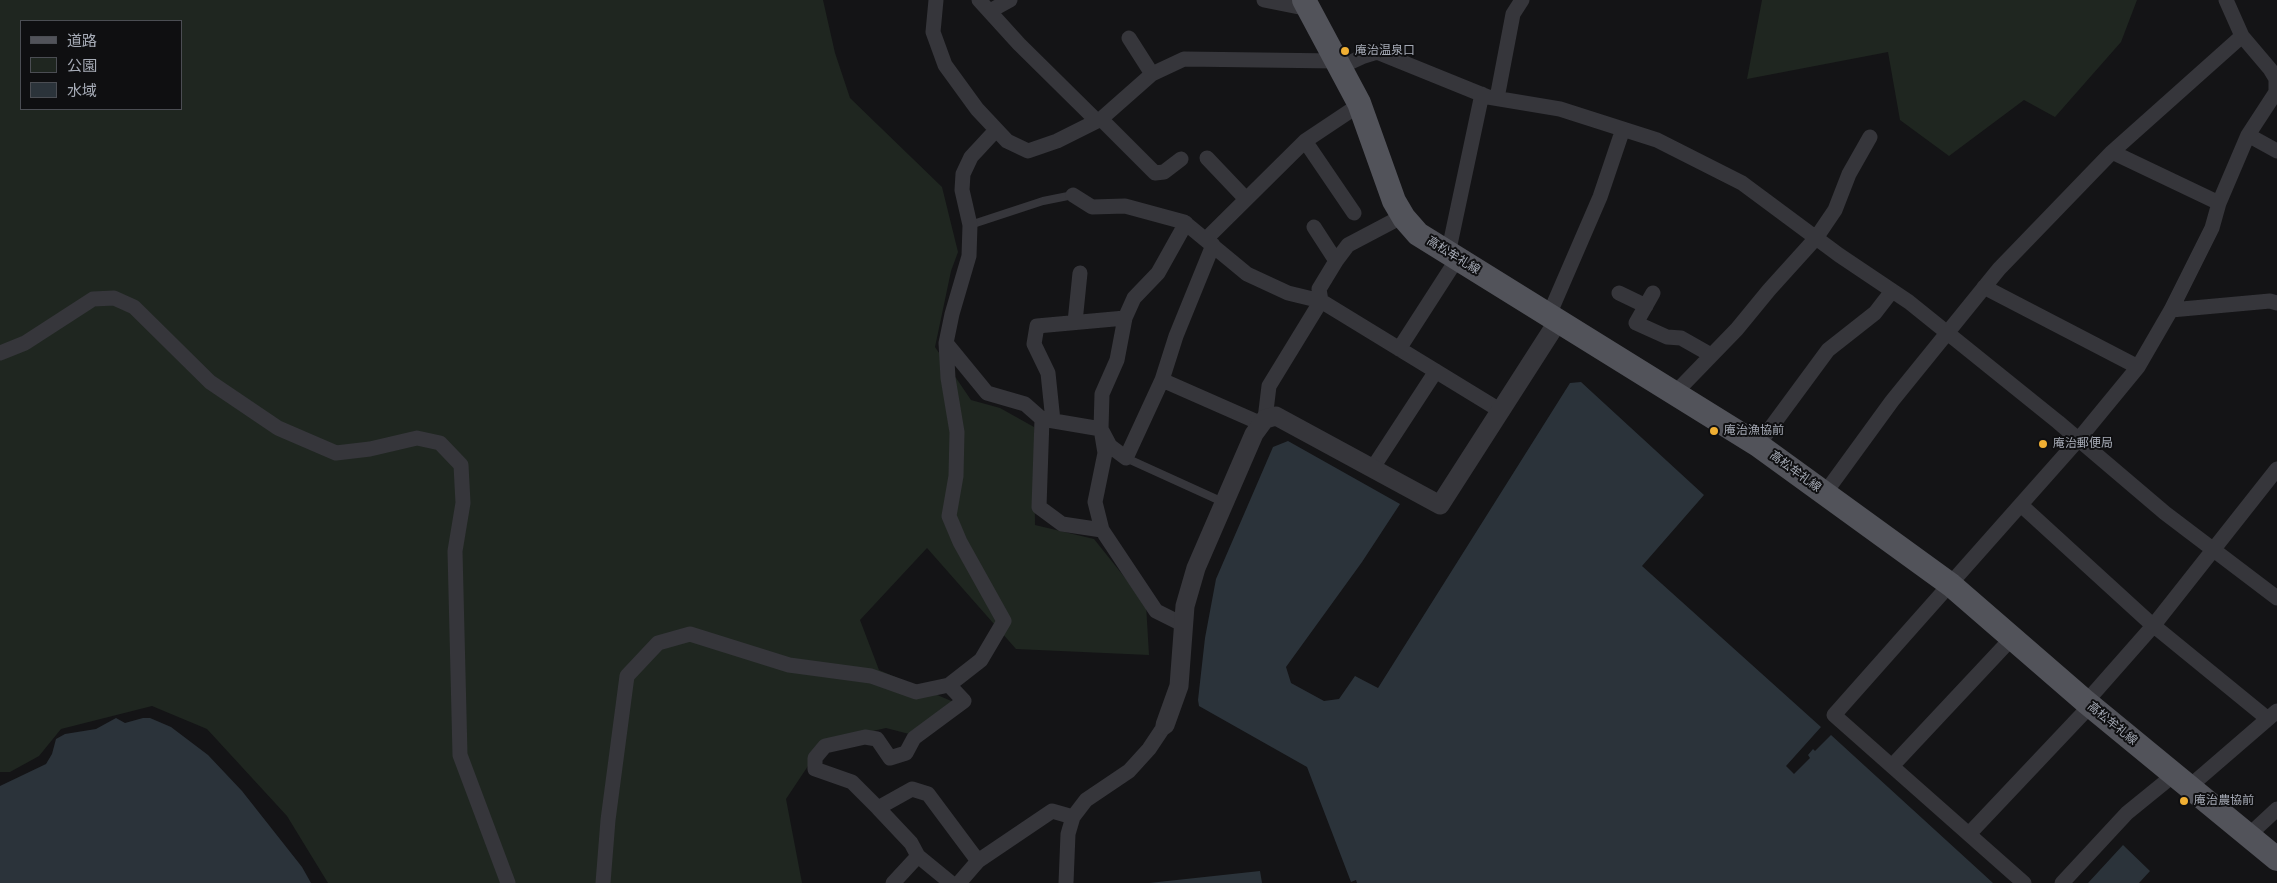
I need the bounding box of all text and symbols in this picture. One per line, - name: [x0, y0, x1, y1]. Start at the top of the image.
- legend: [20, 20, 182, 110]
- text: 道路: [67, 32, 97, 50]
- place label: 庵治温泉口: [1355, 44, 1415, 58]
- marker: 庵治温泉口: [1339, 45, 1351, 57]
- text: 公園: [67, 57, 97, 75]
- text: 水域: [67, 82, 97, 100]
- street label: 高松牟礼線: [1424, 234, 1482, 278]
- place label: 庵治漁協前: [1724, 424, 1784, 438]
- marker: 庵治漁協前: [1708, 425, 1720, 437]
- place label: 庵治郵便局: [2053, 437, 2113, 451]
- marker: 庵治郵便局: [2037, 438, 2049, 450]
- street label: 高松牟礼線: [1766, 449, 1824, 495]
- street label: 高松牟礼線: [2084, 700, 2140, 748]
- place label: 庵治農協前: [2194, 794, 2254, 808]
- marker: 庵治農協前: [2178, 795, 2190, 807]

